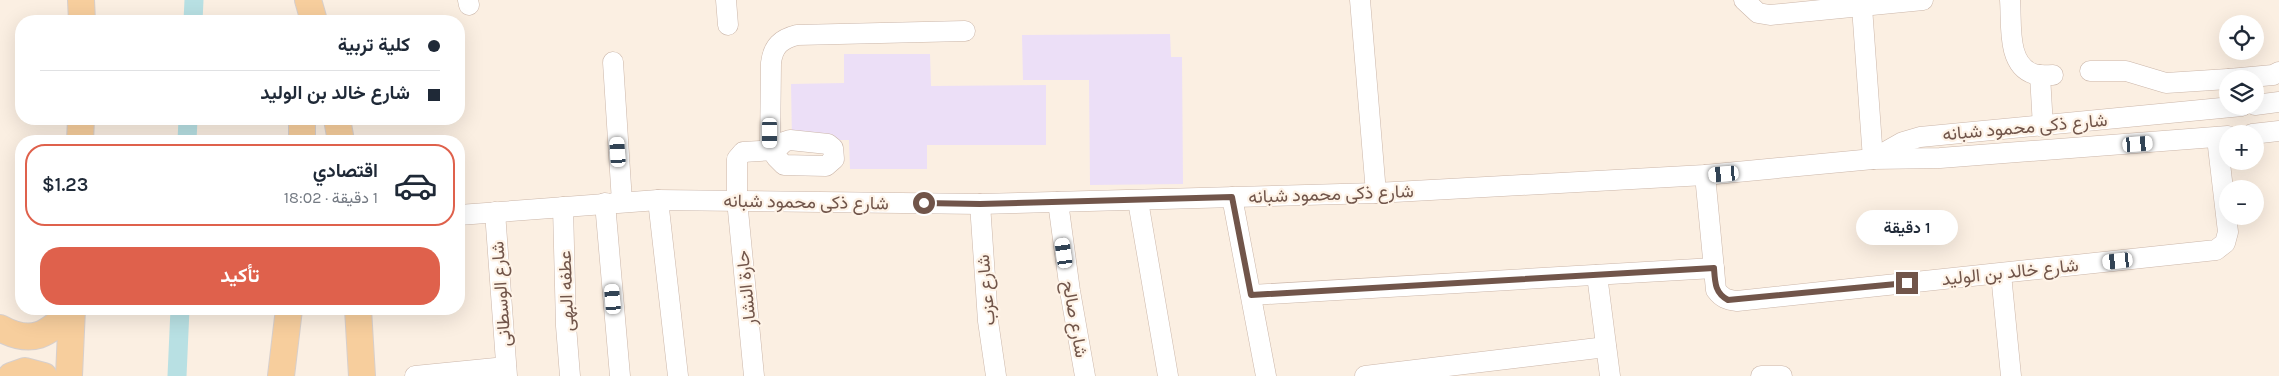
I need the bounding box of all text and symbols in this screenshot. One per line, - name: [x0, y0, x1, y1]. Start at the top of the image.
- map controls: [2219, 15, 2264, 225]
- button: locate: [2219, 15, 2264, 60]
- text: كلية تربية: [338, 34, 410, 56]
- button: layers: [2219, 70, 2264, 115]
- text: شارع خالد بن الوليد: [260, 82, 410, 104]
- street label: شارع ذكى محمود شبانه: [1942, 109, 2108, 146]
- car: [762, 118, 777, 148]
- button: +: [2219, 125, 2264, 170]
- car: [2122, 135, 2153, 153]
- car: [609, 137, 626, 167]
- text: اقتصادي: [313, 160, 378, 182]
- icon: car: [393, 163, 438, 208]
- car: [1708, 165, 1739, 183]
- text: $1.23: [42, 174, 88, 196]
- street label: شارع ذكى محمود شبانه: [1248, 180, 1414, 209]
- button: −: [2219, 180, 2264, 225]
- text: 1 دقيقة · 18:02: [284, 188, 378, 207]
- street label: شارع ذكى محمود شبانه: [723, 190, 889, 215]
- route start: [913, 192, 935, 214]
- callout: 1 دقيقة: [1856, 210, 1958, 246]
- text: 1 دقيقة: [1883, 218, 1931, 237]
- car: [1054, 237, 1073, 269]
- street label: شارع الوسطانى: [486, 240, 517, 347]
- button: تأكيد: [40, 247, 440, 305]
- street label: حارة النشار: [731, 249, 761, 328]
- street label: عطفه البهى: [554, 250, 578, 332]
- car: [2102, 252, 2133, 270]
- street label: شارع عزب: [972, 254, 1001, 326]
- street label: شارع خالد بن الوليد: [1940, 254, 2080, 291]
- route end: [1896, 272, 1918, 294]
- street label: شارع صالح: [1056, 279, 1093, 359]
- car: [604, 283, 621, 315]

